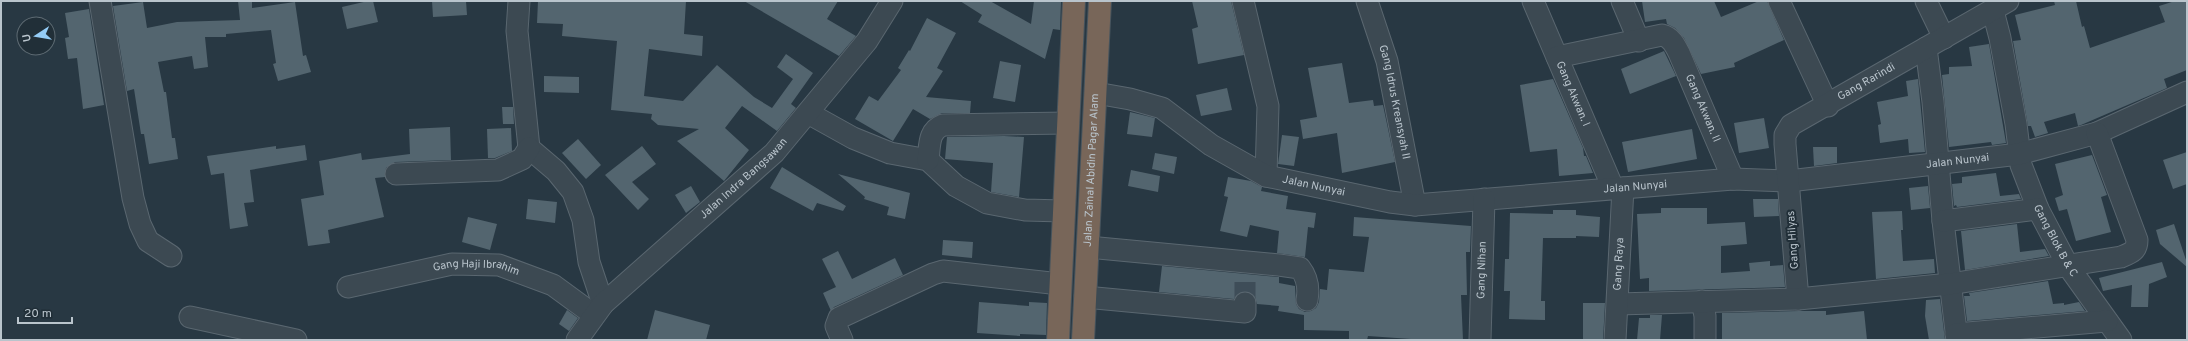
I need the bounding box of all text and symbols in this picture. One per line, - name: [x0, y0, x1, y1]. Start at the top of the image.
- north arrow: [16, 16, 56, 56]
- text: U: [20, 33, 35, 43]
- street label: Gang Idrus Kreansyah II: [1375, 43, 1413, 161]
- street label: Gang Akwan. I: [1553, 59, 1593, 129]
- street label: Gang Rarindi: [1835, 60, 1898, 104]
- street label: Gang Akwan. II: [1682, 72, 1723, 144]
- street label: Jalan Zainal Abidin Pagar Alam: [1081, 93, 1102, 247]
- street label: Jalan Indra Bangsawan: [697, 135, 791, 222]
- street label: Jalan Nunyai: [1925, 151, 1990, 172]
- street label: Jalan Nunyai: [1281, 173, 1346, 199]
- street label: Jalan Nunyai: [1603, 177, 1667, 197]
- street label: Gang Blok B & C: [2030, 203, 2081, 280]
- street label: Gang Hilyas: [1784, 210, 1802, 270]
- street label: Gang Raya: [1611, 237, 1627, 291]
- street label: Gang Nihan: [1474, 241, 1490, 299]
- street label: Gang Haji Ibrahim: [432, 257, 521, 279]
- scale bar: [18, 299, 72, 325]
- text: 20 m: [24, 306, 52, 322]

